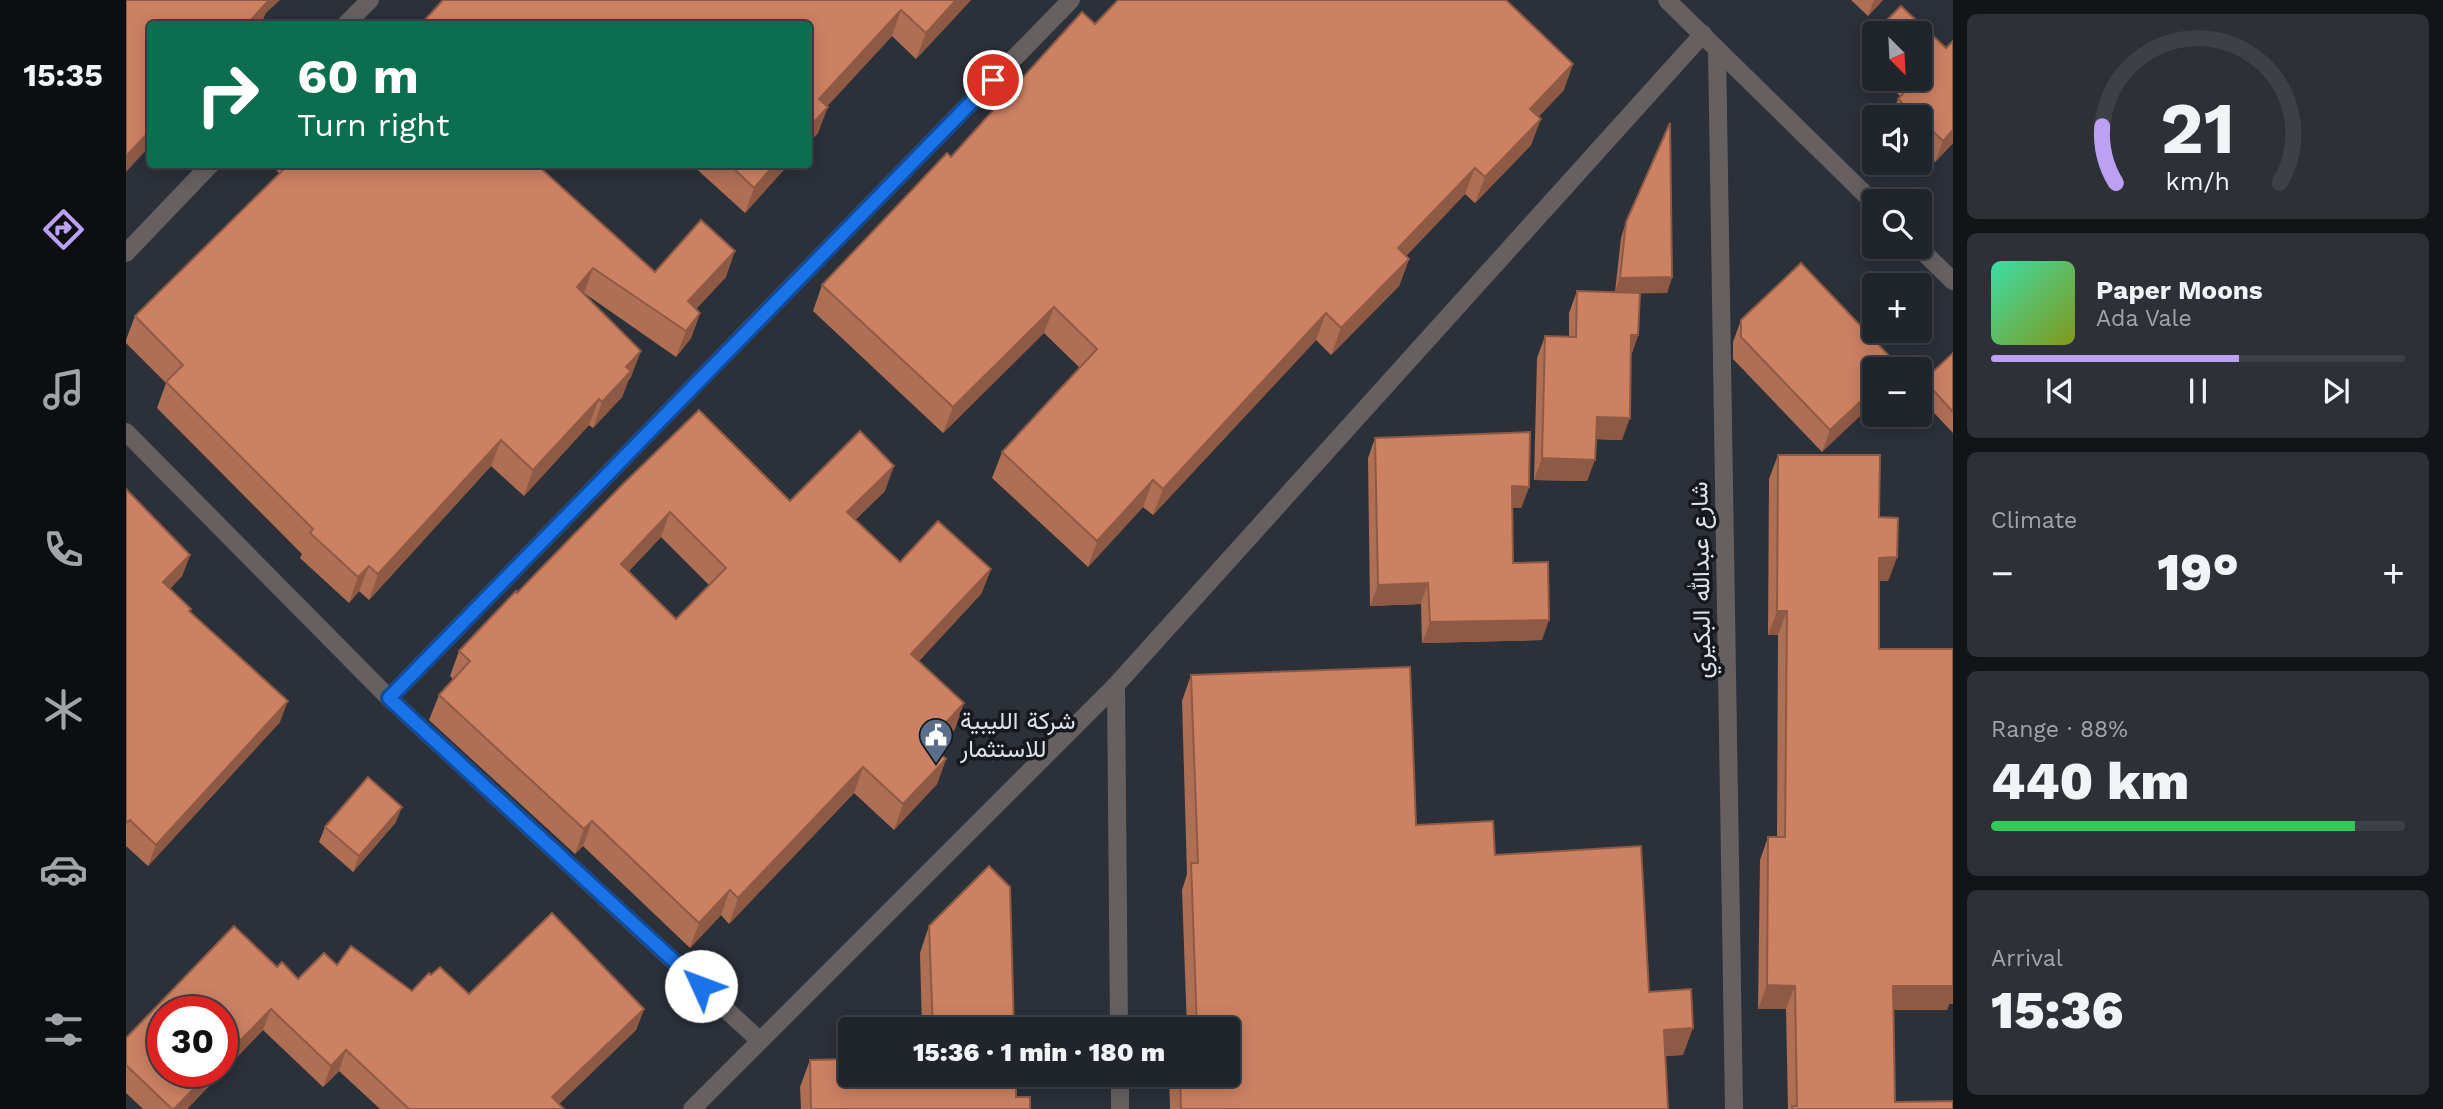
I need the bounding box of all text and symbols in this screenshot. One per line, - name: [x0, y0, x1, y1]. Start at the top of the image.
- north arrow: [1862, 21, 1932, 91]
- map controls: [1862, 21, 1932, 427]
- text: 60 m: [297, 47, 419, 105]
- icon: right: [182, 49, 273, 140]
- pin: [963, 50, 1023, 110]
- text: 15:35: [23, 56, 103, 94]
- icon: arrive: [974, 61, 1012, 99]
- text: 21: [2161, 85, 2235, 171]
- button: sound: [1862, 105, 1932, 175]
- text: Turn right: [297, 106, 449, 144]
- text: km/h: [2166, 166, 2230, 195]
- button: search: [1862, 189, 1932, 259]
- icon: directions: [39, 205, 88, 254]
- button: +: [1862, 273, 1932, 343]
- text: Paper Moons: [2096, 275, 2263, 305]
- text: Ada Vale: [2096, 305, 2192, 332]
- button: −: [1862, 357, 1932, 427]
- icon: music: [39, 365, 88, 414]
- icon: previous: [2041, 372, 2079, 410]
- icon: pause: [2179, 372, 2217, 410]
- icon: next: [2317, 372, 2355, 410]
- street label: شارع عبدالله البكيري: [1685, 481, 1722, 679]
- text: Climate: [1991, 507, 2077, 534]
- icon: phone: [39, 525, 88, 574]
- text: 19°: [2157, 542, 2239, 603]
- text: −: [1991, 551, 2014, 595]
- text: +: [2382, 551, 2405, 595]
- icon: climate: [39, 685, 88, 734]
- place label: شركة الليبية للاستثمار: [959, 707, 1076, 764]
- public building icon: شركة الليبية للاستثمار: [917, 716, 955, 765]
- text: Range · 88%: [1991, 716, 2128, 743]
- text: 440 km: [1991, 751, 2189, 812]
- icon: car: [39, 845, 88, 894]
- text: Arrival: [1991, 945, 2063, 972]
- position arrow: [664, 949, 738, 1023]
- text: 15:36: [1991, 980, 2124, 1041]
- speed limit sign: 30: [147, 996, 238, 1087]
- icon: filters: [39, 1005, 88, 1054]
- text: 15:36 · 1 min · 180 m: [913, 1037, 1165, 1067]

